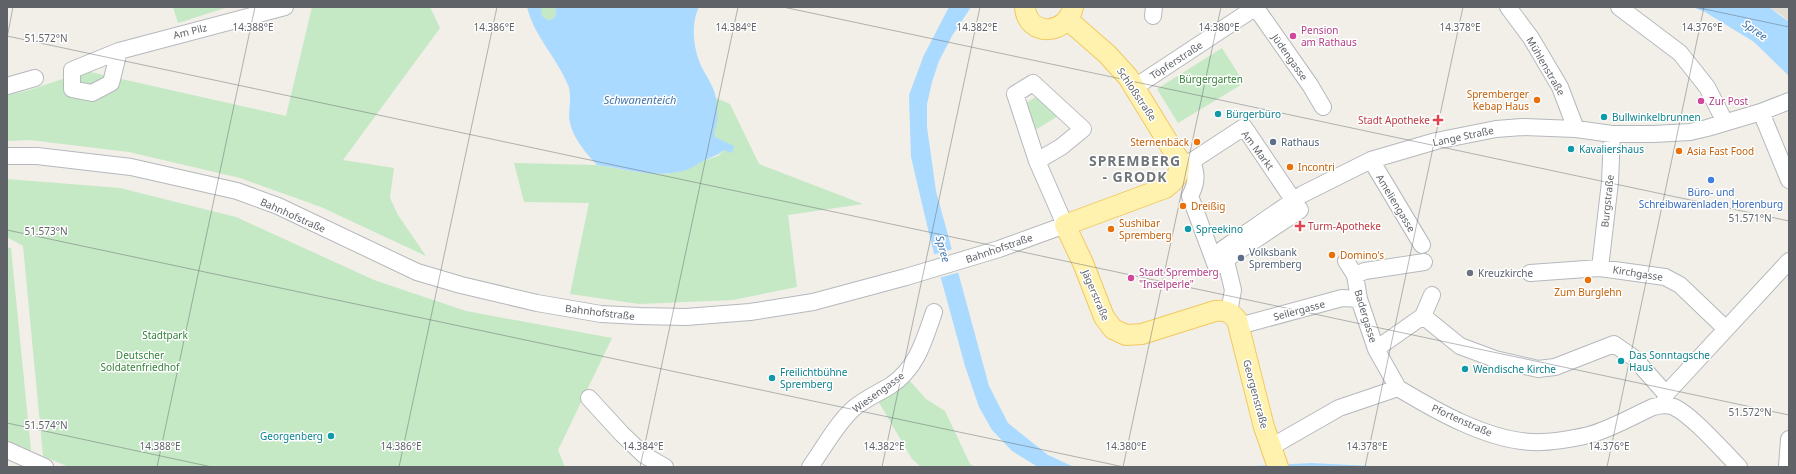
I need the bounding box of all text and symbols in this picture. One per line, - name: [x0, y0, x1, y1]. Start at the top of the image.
- water label: Spree: [1740, 16, 1771, 44]
- street label: Am Pilz: [172, 20, 209, 42]
- text: 14.388°E: [232, 20, 274, 34]
- text: 14.386°E: [473, 20, 515, 34]
- text: 14.384°E: [715, 20, 757, 34]
- text: 14.382°E: [956, 20, 998, 34]
- text: 14.380°E: [1198, 20, 1240, 34]
- text: 14.378°E: [1439, 20, 1481, 34]
- text: 14.376°E: [1681, 20, 1723, 34]
- place label: Pension am Rathaus: [1301, 23, 1357, 49]
- street label: Jüdengasse: [1268, 30, 1311, 83]
- text: 51.572°N: [24, 31, 68, 45]
- marker: Pension am Rathaus: [1288, 31, 1298, 41]
- street label: Mühlenstraße: [1524, 34, 1569, 98]
- street label: Töpferstraße: [1147, 38, 1205, 82]
- street label: Schloßstraße: [1114, 65, 1160, 124]
- park label: Bürgergarten: [1179, 72, 1243, 86]
- place label: Spremberger Kebap Haus: [1467, 87, 1529, 113]
- water label: Schwanenteich: [604, 92, 676, 107]
- place label: Zur Post: [1709, 94, 1749, 108]
- marker: Spremberger Kebap Haus: [1532, 95, 1542, 105]
- marker: Zur Post: [1696, 96, 1706, 106]
- place label: Bürgerbüro: [1226, 107, 1281, 121]
- marker: Bürgerbüro: [1213, 109, 1223, 119]
- place label: Bullwinkelbrunnen: [1612, 110, 1701, 124]
- marker: Bullwinkelbrunnen: [1599, 112, 1609, 122]
- place label: Stadt Apotheke: [1358, 113, 1430, 127]
- marker: Stadt Apotheke: [1433, 115, 1443, 125]
- street label: Lange Straße: [1431, 123, 1495, 149]
- street label: Am Markt: [1239, 127, 1278, 173]
- place label: Sternenbäck: [1130, 135, 1190, 149]
- place label: Rathaus: [1281, 135, 1319, 149]
- marker: Sternenbäck: [1192, 137, 1202, 147]
- marker: Rathaus: [1268, 137, 1278, 147]
- place label: Kavaliershaus: [1579, 142, 1644, 156]
- marker: Kavaliershaus: [1566, 144, 1576, 154]
- place label: Asia Fast Food: [1687, 144, 1754, 158]
- marker: Asia Fast Food: [1674, 146, 1684, 156]
- district label: SPREMBERG - GRODK: [1089, 151, 1181, 186]
- place label: Incontri: [1298, 160, 1335, 174]
- marker: Incontri: [1285, 162, 1295, 172]
- street label: Ameliengasse: [1373, 171, 1419, 235]
- street label: Burgstraße: [1597, 174, 1617, 228]
- marker: Büro- und Schreibwarenladen Horenburg: [1706, 175, 1716, 185]
- place label: Büro- und Schreibwarenladen Horenburg: [1639, 185, 1783, 211]
- street label: Bahnhofstraße: [258, 194, 328, 236]
- place label: Dreißig: [1191, 199, 1226, 213]
- marker: Dreißig: [1178, 201, 1188, 211]
- text: 51.571°N: [1728, 211, 1772, 225]
- place label: Sushibar Spremberg: [1119, 216, 1172, 242]
- place label: Turm-Apotheke: [1308, 219, 1381, 233]
- marker: Turm-Apotheke: [1295, 221, 1305, 231]
- place label: Spreekino: [1196, 222, 1243, 236]
- text: 51.573°N: [24, 224, 68, 238]
- marker: Sushibar Spremberg: [1106, 224, 1116, 234]
- marker: Spreekino: [1183, 224, 1193, 234]
- street label: Bahnhofstraße: [964, 230, 1035, 266]
- water label: Spree: [933, 234, 955, 264]
- place label: Volksbank Spremberg: [1249, 245, 1302, 271]
- place label: Domino's: [1340, 248, 1384, 262]
- marker: Domino's: [1327, 250, 1337, 260]
- marker: Volksbank Spremberg: [1236, 253, 1246, 263]
- street label: Kirchgasse: [1612, 262, 1664, 284]
- place label: Stadt Spremberg "Inselperle": [1139, 265, 1219, 291]
- street label: Jägerstraße: [1079, 266, 1113, 323]
- place label: Kreuzkirche: [1478, 266, 1533, 280]
- marker: Kreuzkirche: [1465, 268, 1475, 278]
- marker: Stadt Spremberg "Inselperle": [1126, 273, 1136, 283]
- marker: Zum Burglehn: [1583, 275, 1593, 285]
- place label: Zum Burglehn: [1554, 285, 1622, 299]
- street label: Badergasse: [1351, 288, 1381, 345]
- street label: Seilergasse: [1272, 296, 1327, 324]
- street label: Bahnhofstraße: [564, 301, 636, 323]
- park label: Stadtpark: [142, 328, 189, 342]
- park label: Deutscher Soldatenfriedhof: [101, 348, 180, 374]
- place label: Das Sonntagsche Haus: [1629, 348, 1710, 374]
- marker: Das Sonntagsche Haus: [1616, 356, 1626, 366]
- street label: Georgenstraße: [1240, 358, 1272, 430]
- place label: Wendische Kirche: [1473, 362, 1556, 376]
- marker: Wendische Kirche: [1460, 364, 1470, 374]
- place label: Freilichtbühne Spremberg: [780, 365, 848, 391]
- street label: Wiesengasse: [849, 368, 907, 416]
- marker: Freilichtbühne Spremberg: [767, 373, 777, 383]
- street label: Pfortenstraße: [1429, 400, 1495, 440]
- text: 51.572°N: [1728, 405, 1772, 419]
- text: 51.574°N: [24, 418, 68, 432]
- place label: Georgenberg: [260, 429, 323, 443]
- marker: Georgenberg: [326, 431, 336, 441]
- text: 14.388°E: [139, 439, 181, 453]
- text: 14.386°E: [380, 439, 422, 453]
- text: 14.384°E: [622, 439, 664, 453]
- text: 14.382°E: [863, 439, 905, 453]
- text: 14.380°E: [1105, 439, 1147, 453]
- text: 14.378°E: [1346, 439, 1388, 453]
- text: 14.376°E: [1588, 439, 1630, 453]

